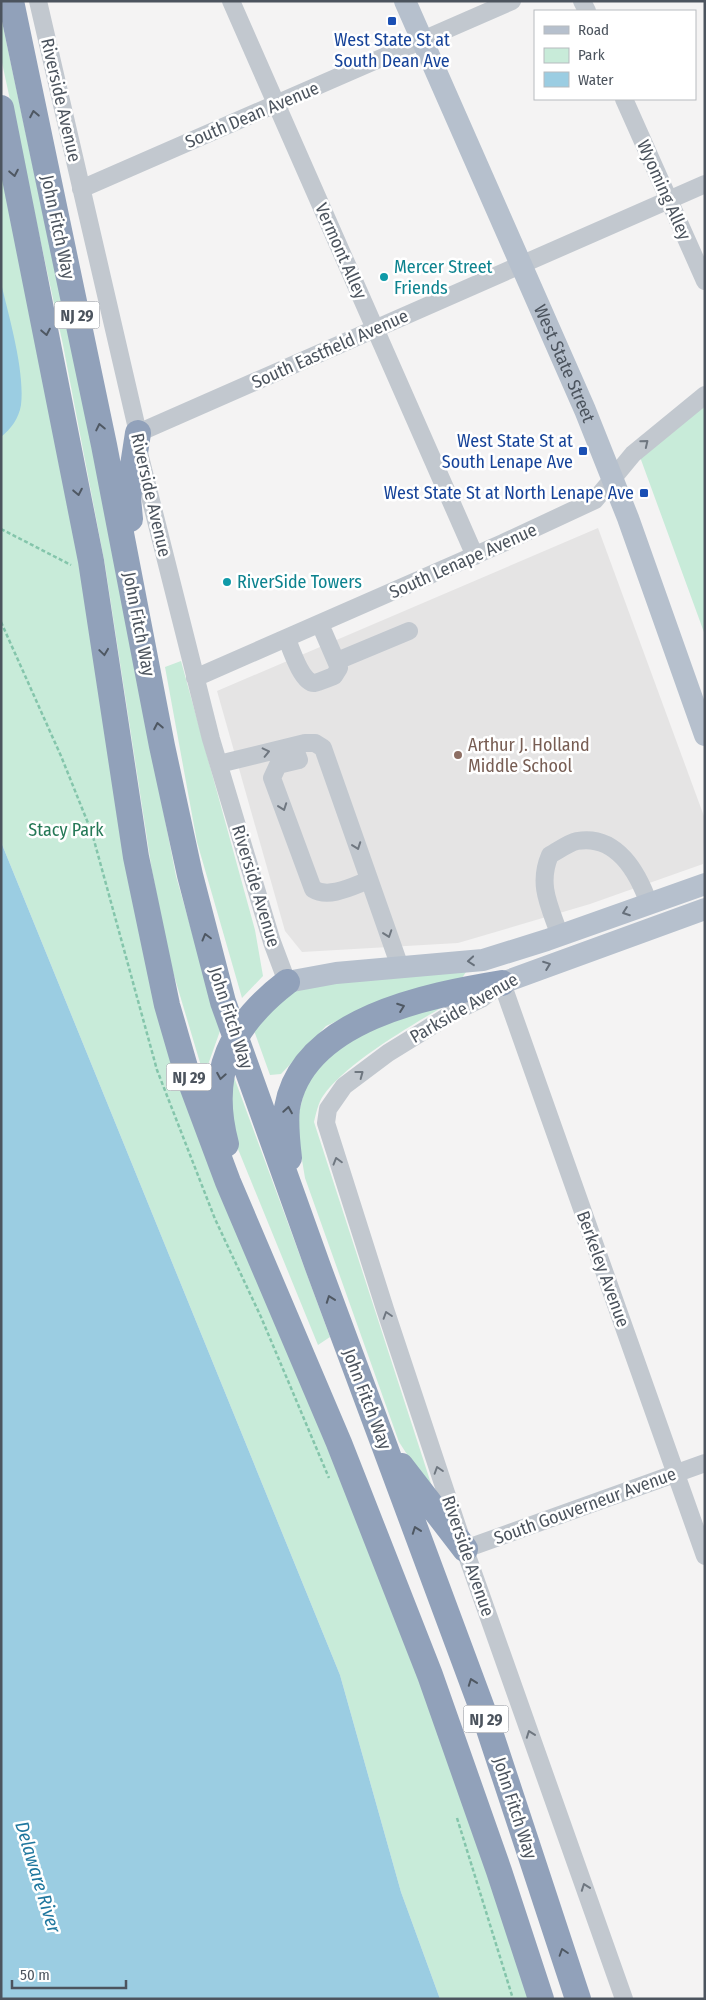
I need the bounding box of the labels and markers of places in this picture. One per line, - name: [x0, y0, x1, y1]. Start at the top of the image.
- marker: West State St at South Dean Ave: [386, 15, 398, 27]
- place label: West State St at South Dean Ave: [334, 29, 450, 72]
- place label: Mercer Street Friends: [394, 256, 493, 299]
- marker: Mercer Street Friends: [378, 271, 390, 283]
- place label: West State St at South Lenape Ave: [442, 430, 573, 473]
- marker: West State St at South Lenape Ave: [577, 445, 589, 457]
- place label: West State St at North Lenape Ave: [384, 482, 634, 504]
- marker: West State St at North Lenape Ave: [638, 487, 650, 499]
- place label: RiverSide Towers: [237, 571, 362, 593]
- marker: RiverSide Towers: [221, 576, 233, 588]
- place label: Arthur J. Holland Middle School: [468, 734, 590, 777]
- marker: Arthur J. Holland Middle School: [452, 749, 464, 761]

